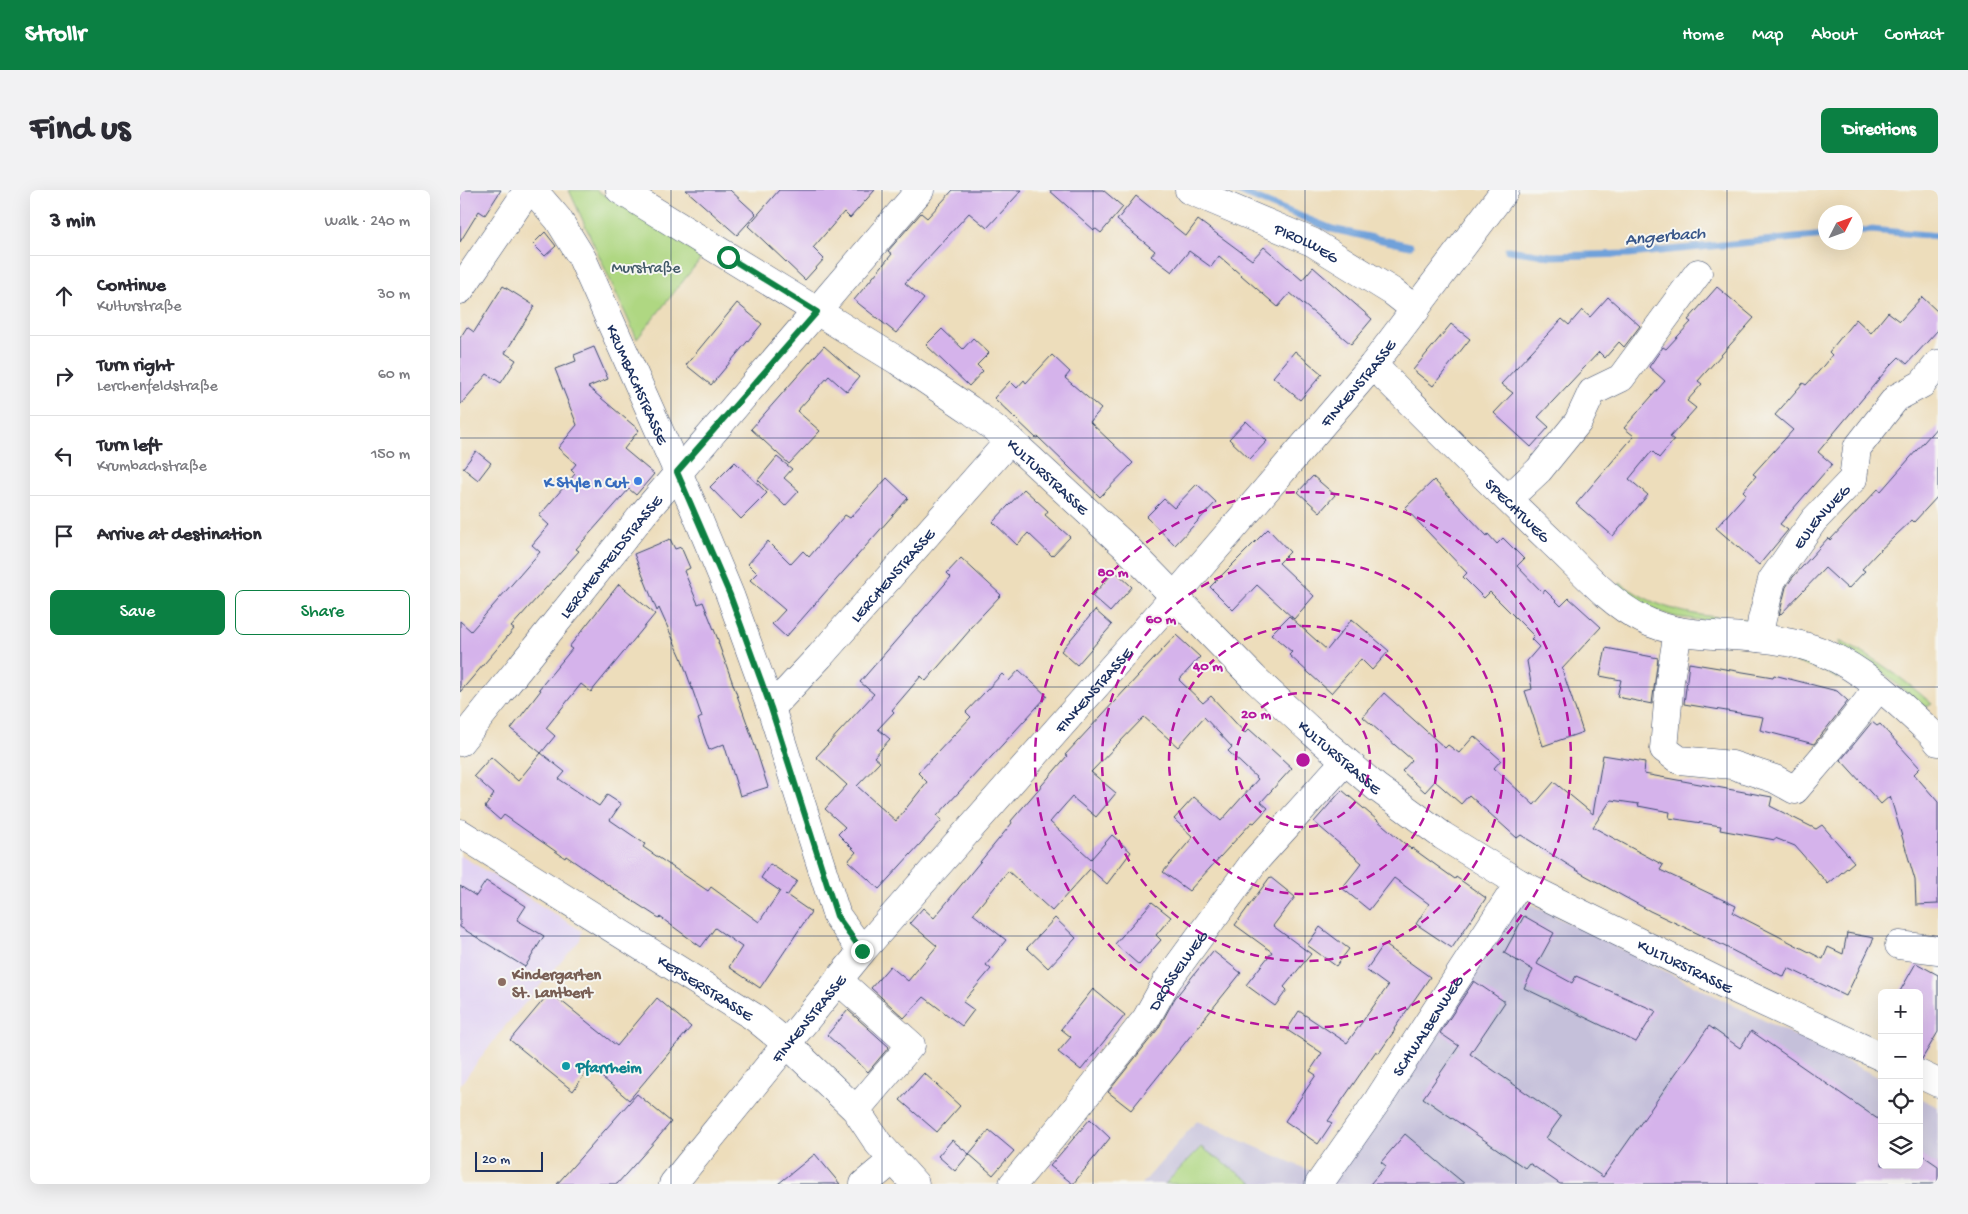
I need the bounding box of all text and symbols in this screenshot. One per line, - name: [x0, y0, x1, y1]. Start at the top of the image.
- text: Strollr: [25, 21, 86, 50]
- text: Home: [1682, 25, 1724, 46]
- text: Map: [1752, 25, 1783, 46]
- text: About: [1811, 25, 1857, 46]
- text: Contact: [1885, 25, 1943, 46]
- button: Directions: [1821, 108, 1938, 153]
- text: Find us: [30, 110, 130, 151]
- north arrow: [1818, 205, 1863, 250]
- text: 3 min: [50, 210, 95, 235]
- text: Walk · 240 m: [325, 213, 410, 232]
- street label: PIROLWEG: [1269, 221, 1342, 270]
- water label: Angerbach: [1624, 224, 1706, 251]
- route start: [717, 246, 740, 269]
- park label: Murstraße: [611, 260, 681, 279]
- text: Continue: [97, 275, 166, 298]
- icon: ahead: [50, 282, 78, 310]
- text: 30 m: [377, 286, 410, 305]
- text: Kulturstraße: [97, 298, 182, 317]
- street label: KRUMBACHSTRASSE: [600, 322, 671, 449]
- street label: FINKENSTRASSE: [1317, 336, 1402, 433]
- text: Turn right: [97, 355, 173, 378]
- icon: right: [50, 362, 78, 390]
- text: 60 m: [378, 366, 410, 385]
- text: Lerchenfeldstraße: [97, 378, 218, 397]
- text: Turn left: [97, 435, 161, 458]
- street label: KULTURSTRASSE: [1002, 436, 1092, 521]
- icon: left: [50, 442, 78, 470]
- text: 150 m: [371, 446, 410, 465]
- text: Krumbachstraße: [97, 458, 207, 477]
- place label: K Style n Cut: [543, 475, 629, 494]
- marker: K Style n Cut: [632, 475, 644, 487]
- street label: SPECHTWEG: [1479, 476, 1553, 549]
- street label: EULENWEG: [1791, 481, 1856, 554]
- street label: LERCHENFELDSTRASSE: [557, 492, 669, 624]
- icon: arrive: [50, 522, 78, 550]
- text: Arrive at destination: [97, 524, 261, 547]
- street label: LERCHENSTRASSE: [848, 525, 941, 628]
- text: 80 m: [1098, 564, 1129, 582]
- button: Save: [50, 590, 225, 635]
- button: Share: [235, 590, 410, 635]
- text: 60 m: [1146, 611, 1177, 629]
- street label: FINKENSTRASSE: [1052, 644, 1139, 739]
- text: 40 m: [1192, 658, 1223, 676]
- text: 20 m: [1241, 706, 1271, 724]
- street label: KULTURSTRASSE: [1292, 718, 1384, 801]
- centre of rings: [1294, 751, 1312, 769]
- street label: DROSSELWEG: [1146, 927, 1214, 1016]
- street label: KULTURSTRASSE: [1633, 937, 1736, 1000]
- route end: [851, 940, 874, 963]
- street label: KEPSERSTRASSE: [652, 953, 756, 1027]
- place label: Kindergarten St. Lantbert: [511, 967, 602, 1004]
- street label: FINKENSTRASSE: [769, 971, 853, 1069]
- street label: SCHWALBENWEG: [1390, 972, 1470, 1081]
- marker: Kindergarten St. Lantbert: [496, 976, 508, 988]
- map controls: [1878, 989, 1923, 1169]
- button: +: [1878, 989, 1923, 1034]
- button: −: [1878, 1034, 1923, 1079]
- place label: Pfarrheim: [575, 1059, 642, 1079]
- marker: Pfarrheim: [560, 1060, 572, 1072]
- button: locate: [1878, 1079, 1923, 1124]
- button: layers: [1878, 1124, 1923, 1169]
- scale bar: [475, 1149, 542, 1172]
- text: 20 m: [482, 1152, 510, 1169]

